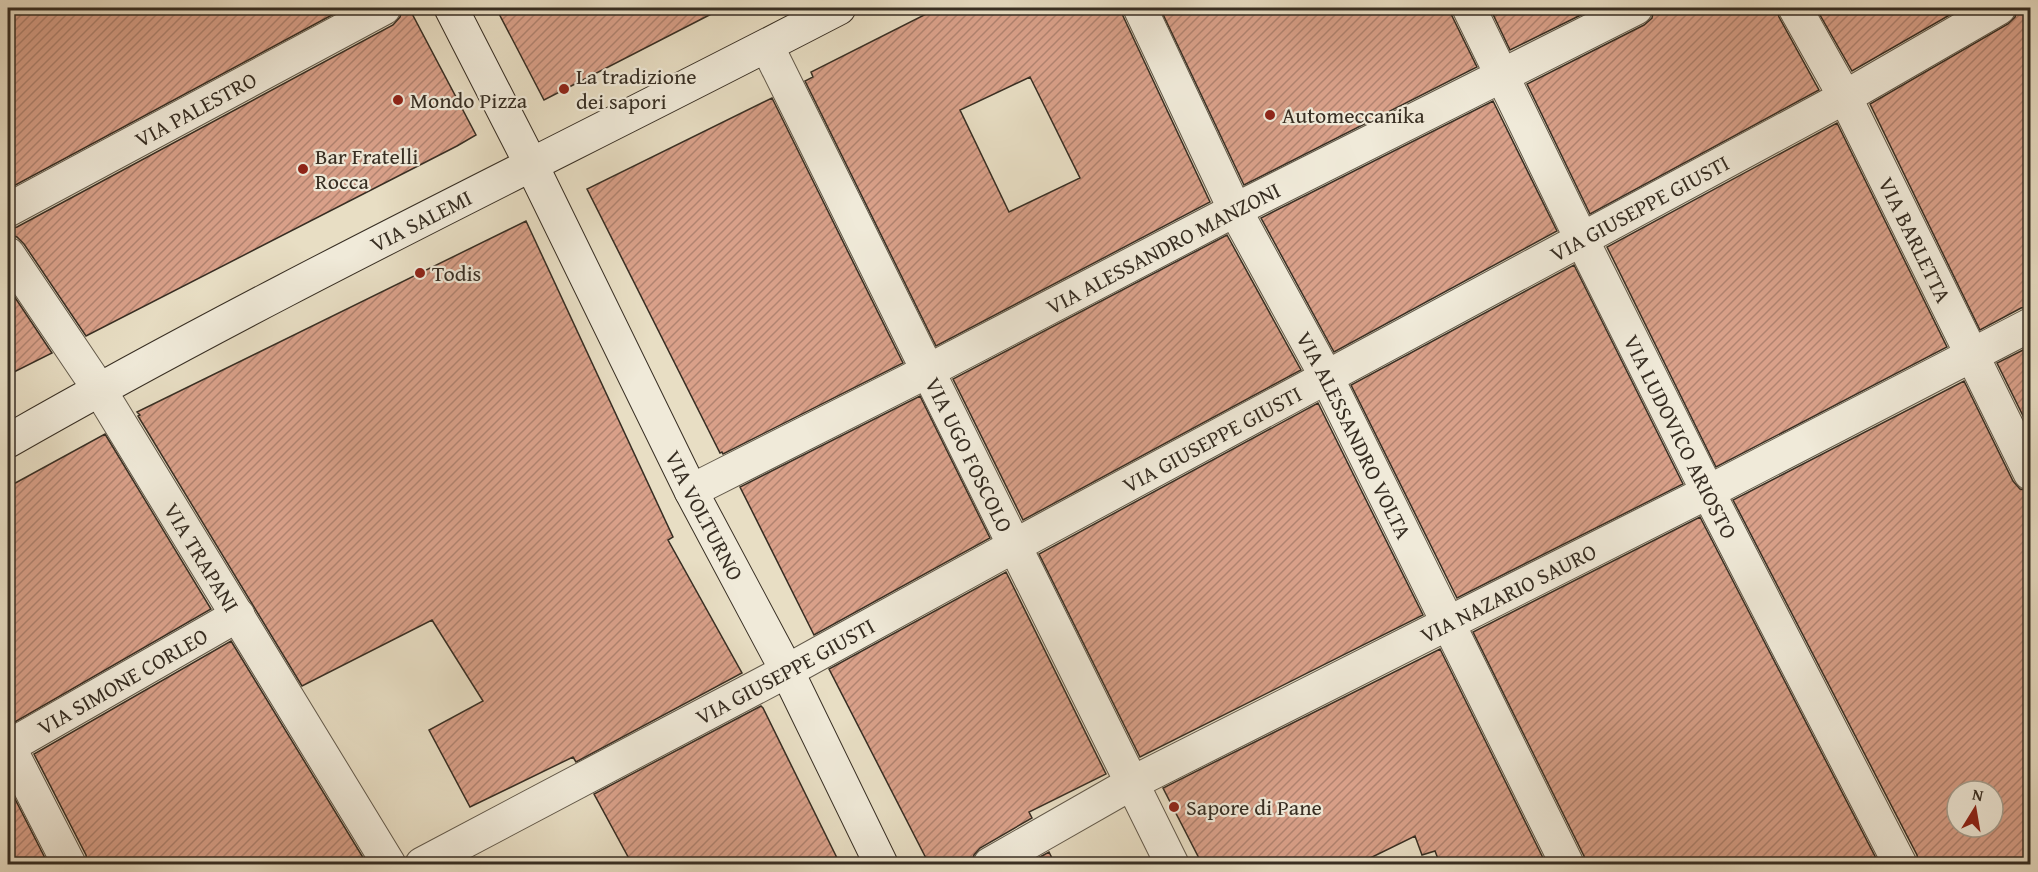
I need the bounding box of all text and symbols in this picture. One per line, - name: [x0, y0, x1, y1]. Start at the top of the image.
- place label: La tradizione dei sapori: [576, 60, 697, 117]
- street label: VIA PALESTRO: [129, 63, 262, 155]
- marker: La tradizione dei sapori: [557, 82, 571, 96]
- place label: Mondo Pizza: [410, 84, 528, 116]
- marker: Mondo Pizza: [391, 93, 405, 107]
- place label: Automeccanika: [1282, 99, 1425, 131]
- marker: Automeccanika: [1263, 108, 1277, 122]
- place label: Bar Fratelli Rocca: [315, 140, 418, 197]
- street label: VIA GIUSEPPE GIUSTI: [1544, 147, 1735, 269]
- marker: Bar Fratelli Rocca: [296, 162, 310, 176]
- street label: VIA BARLETTA: [1871, 171, 1960, 308]
- street label: VIA ALESSANDRO MANZONI: [1040, 174, 1286, 322]
- street label: VIA SALEMI: [364, 181, 477, 260]
- place label: Todis: [432, 257, 481, 289]
- marker: Todis: [413, 266, 427, 280]
- street label: VIA ALESSANDRO VOLTA: [1288, 325, 1420, 545]
- street label: VIA LUDOVICO ARIOSTO: [1616, 329, 1745, 544]
- street label: VIA UGO FOSCOLO: [917, 372, 1021, 538]
- street label: VIA GIUSEPPE GIUSTI: [1117, 378, 1307, 501]
- street label: VIA VOLTURNO: [657, 445, 752, 586]
- street label: VIA TRAPANI: [156, 497, 247, 618]
- street label: VIA NAZARIO SAURO: [1415, 535, 1602, 651]
- street label: VIA GIUSEPPE GIUSTI: [690, 610, 880, 733]
- street label: VIA SIMONE CORLEO: [31, 620, 214, 743]
- north arrow: [1945, 779, 2005, 839]
- text: N: [1970, 781, 1986, 807]
- place label: Sapore di Pane: [1186, 791, 1322, 823]
- marker: Sapore di Pane: [1167, 800, 1181, 814]

